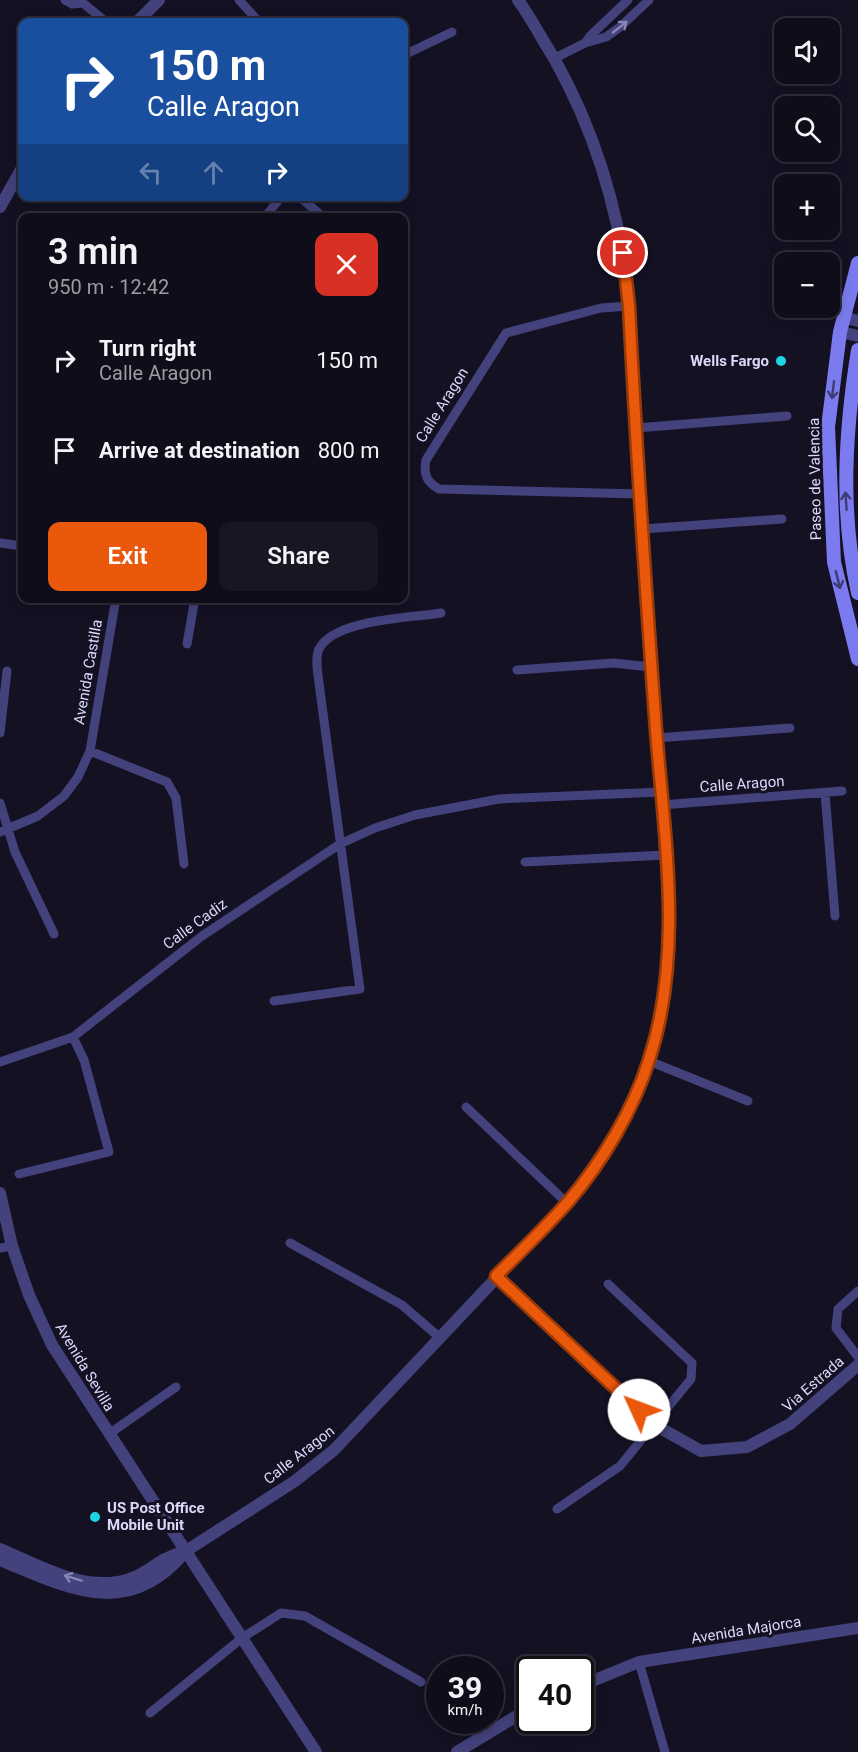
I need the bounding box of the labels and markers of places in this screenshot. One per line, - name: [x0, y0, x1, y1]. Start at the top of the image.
- pin: [597, 227, 648, 278]
- place label: Wells Fargo: [690, 352, 769, 370]
- marker: Wells Fargo: [774, 354, 788, 368]
- place label: US Post Office Mobile Unit: [107, 1499, 205, 1534]
- marker: US Post Office Mobile Unit: [88, 1510, 102, 1524]

